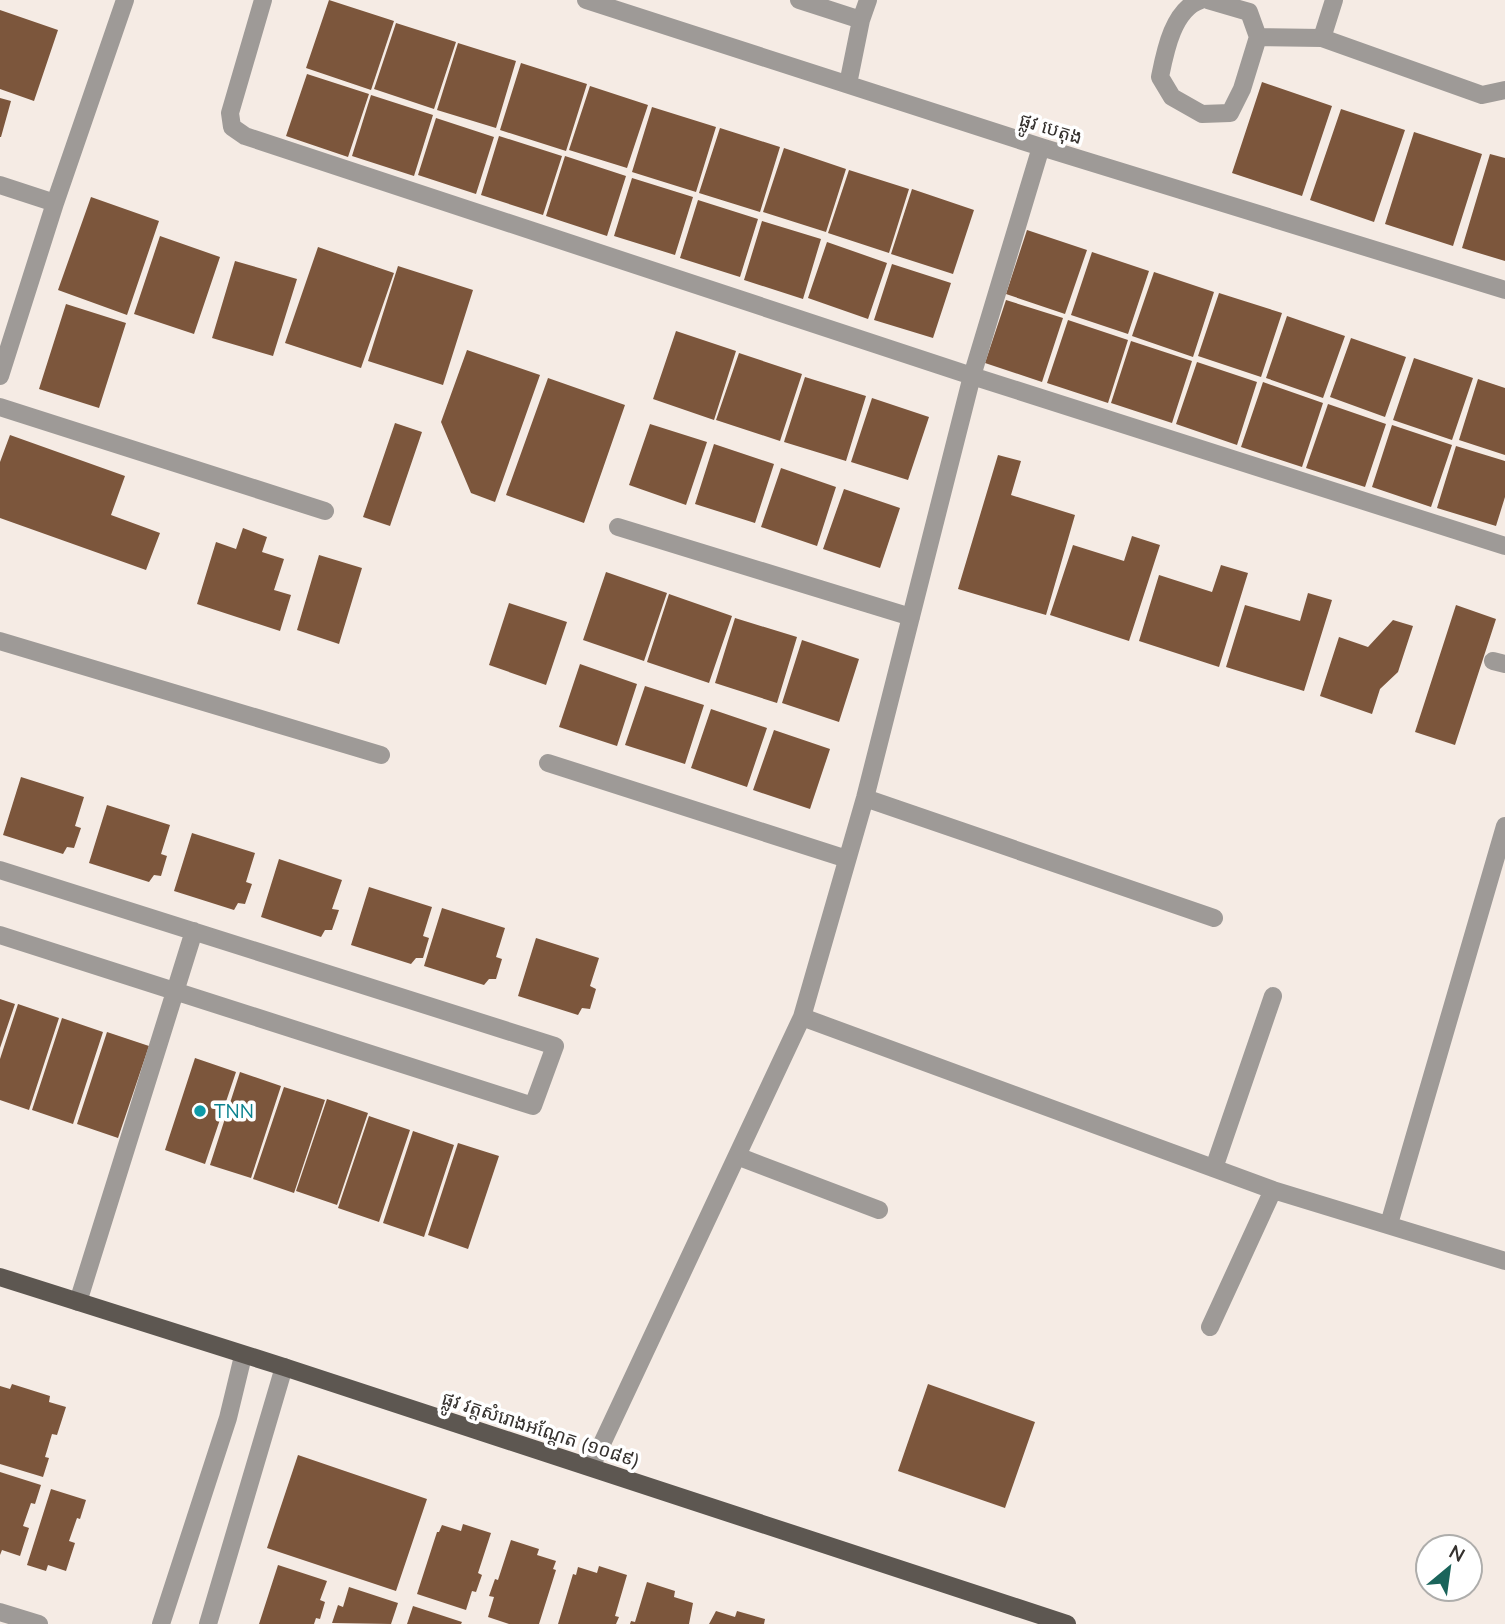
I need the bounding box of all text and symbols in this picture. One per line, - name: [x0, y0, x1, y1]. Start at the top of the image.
- street label: ផ្លូវ បេតុង: [1015, 107, 1086, 154]
- place label: TNN: [214, 1099, 254, 1123]
- marker: TNN: [192, 1103, 208, 1119]
- street label: ផ្លូវ វត្តសំរោងអណ្ដែត (១០៨៩): [437, 1386, 643, 1478]
- north arrow: [1414, 1533, 1484, 1603]
- text: N: [1445, 1539, 1469, 1567]

